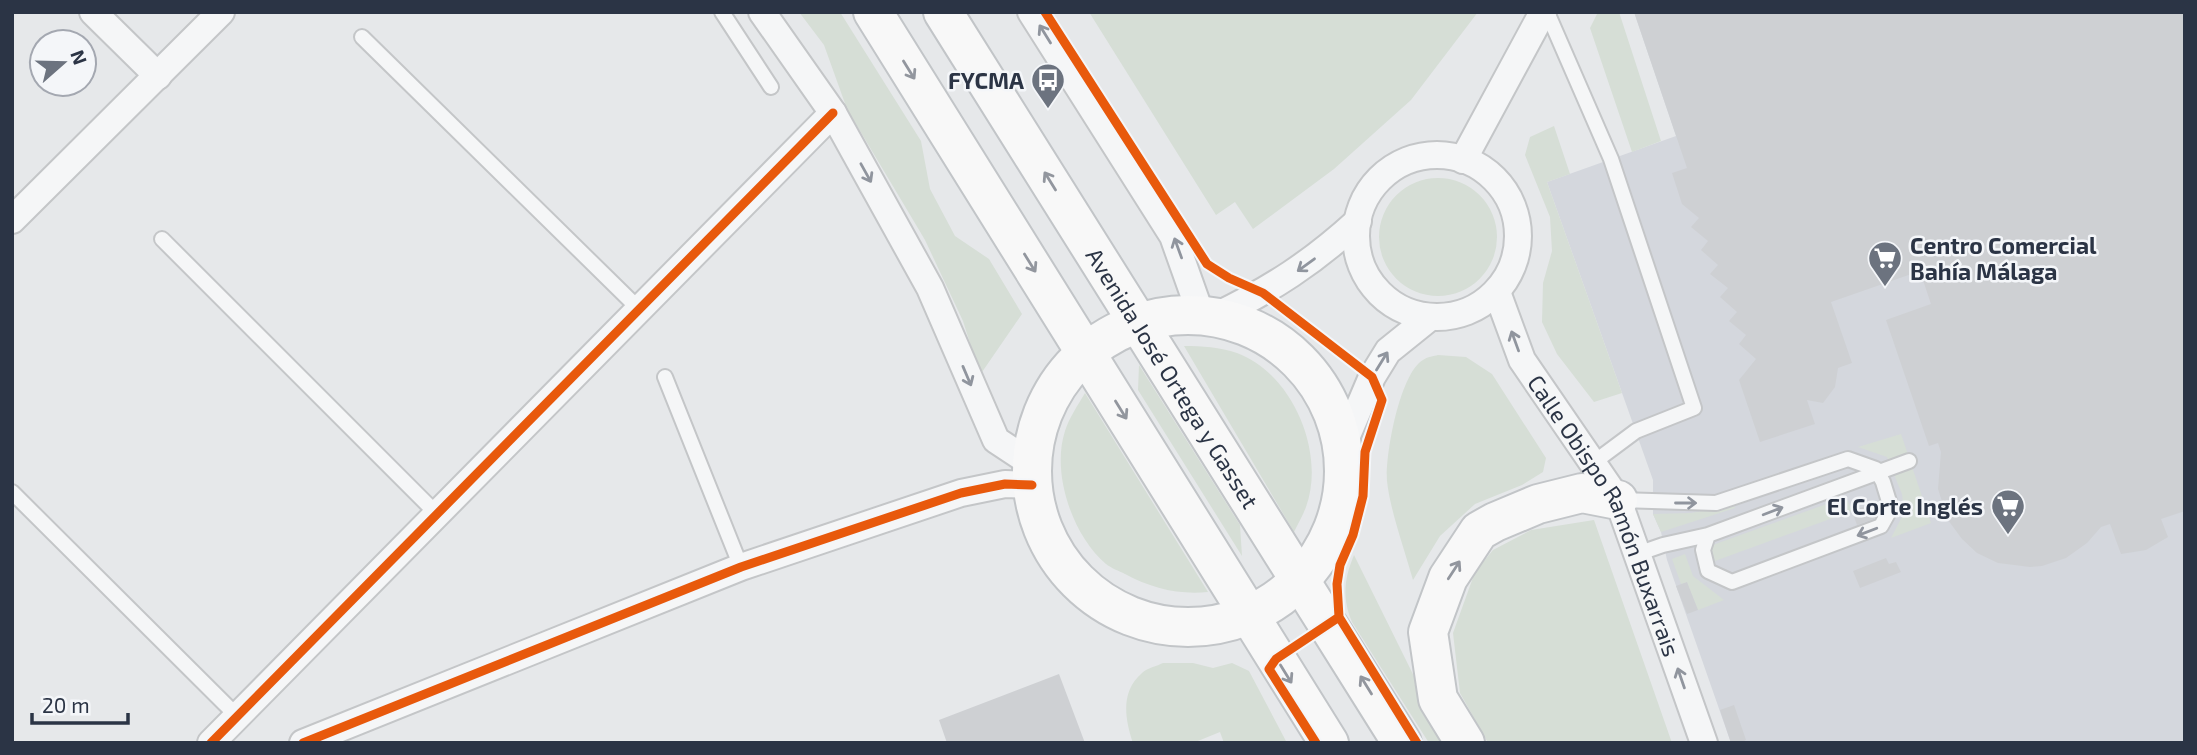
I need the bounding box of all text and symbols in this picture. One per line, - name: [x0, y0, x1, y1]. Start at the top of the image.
- one-way arrow: [1037, 25, 1051, 45]
- north arrow: [28, 28, 98, 98]
- text: N: [66, 47, 93, 67]
- one-way arrow: [903, 60, 917, 80]
- bus stop icon: FYCMA: [1029, 61, 1067, 110]
- place label: FYCMA: [948, 66, 1024, 94]
- one-way arrow: [860, 162, 873, 183]
- one-way arrow: [1043, 172, 1057, 191]
- place label: Centro Comercial Bahía Málaga: [1910, 231, 2097, 285]
- one-way arrow: [1170, 238, 1183, 260]
- supermarket icon: Centro Comercial Bahía Málaga: [1866, 239, 1904, 288]
- street label: Avenida José Ortega y Gasset: [1081, 242, 1265, 513]
- one-way arrow: [1023, 253, 1037, 273]
- one-way arrow: [1296, 257, 1315, 272]
- one-way arrow: [1507, 330, 1520, 352]
- one-way arrow: [1375, 352, 1390, 371]
- one-way arrow: [961, 365, 974, 387]
- street label: Calle Obispo Ramón Buxarrais: [1522, 369, 1686, 660]
- one-way arrow: [1114, 400, 1129, 419]
- supermarket icon: El Corte Inglés: [1989, 487, 2027, 536]
- place label: El Corte Inglés: [1827, 492, 1983, 520]
- one-way arrow: [1675, 496, 1698, 510]
- one-way arrow: [1761, 504, 1783, 516]
- one-way arrow: [1856, 526, 1878, 539]
- one-way arrow: [1447, 560, 1461, 580]
- one-way arrow: [1278, 664, 1293, 683]
- one-way arrow: [1674, 668, 1686, 690]
- one-way arrow: [1358, 676, 1372, 696]
- scale bar: [32, 682, 128, 726]
- text: 20 m: [42, 692, 90, 717]

